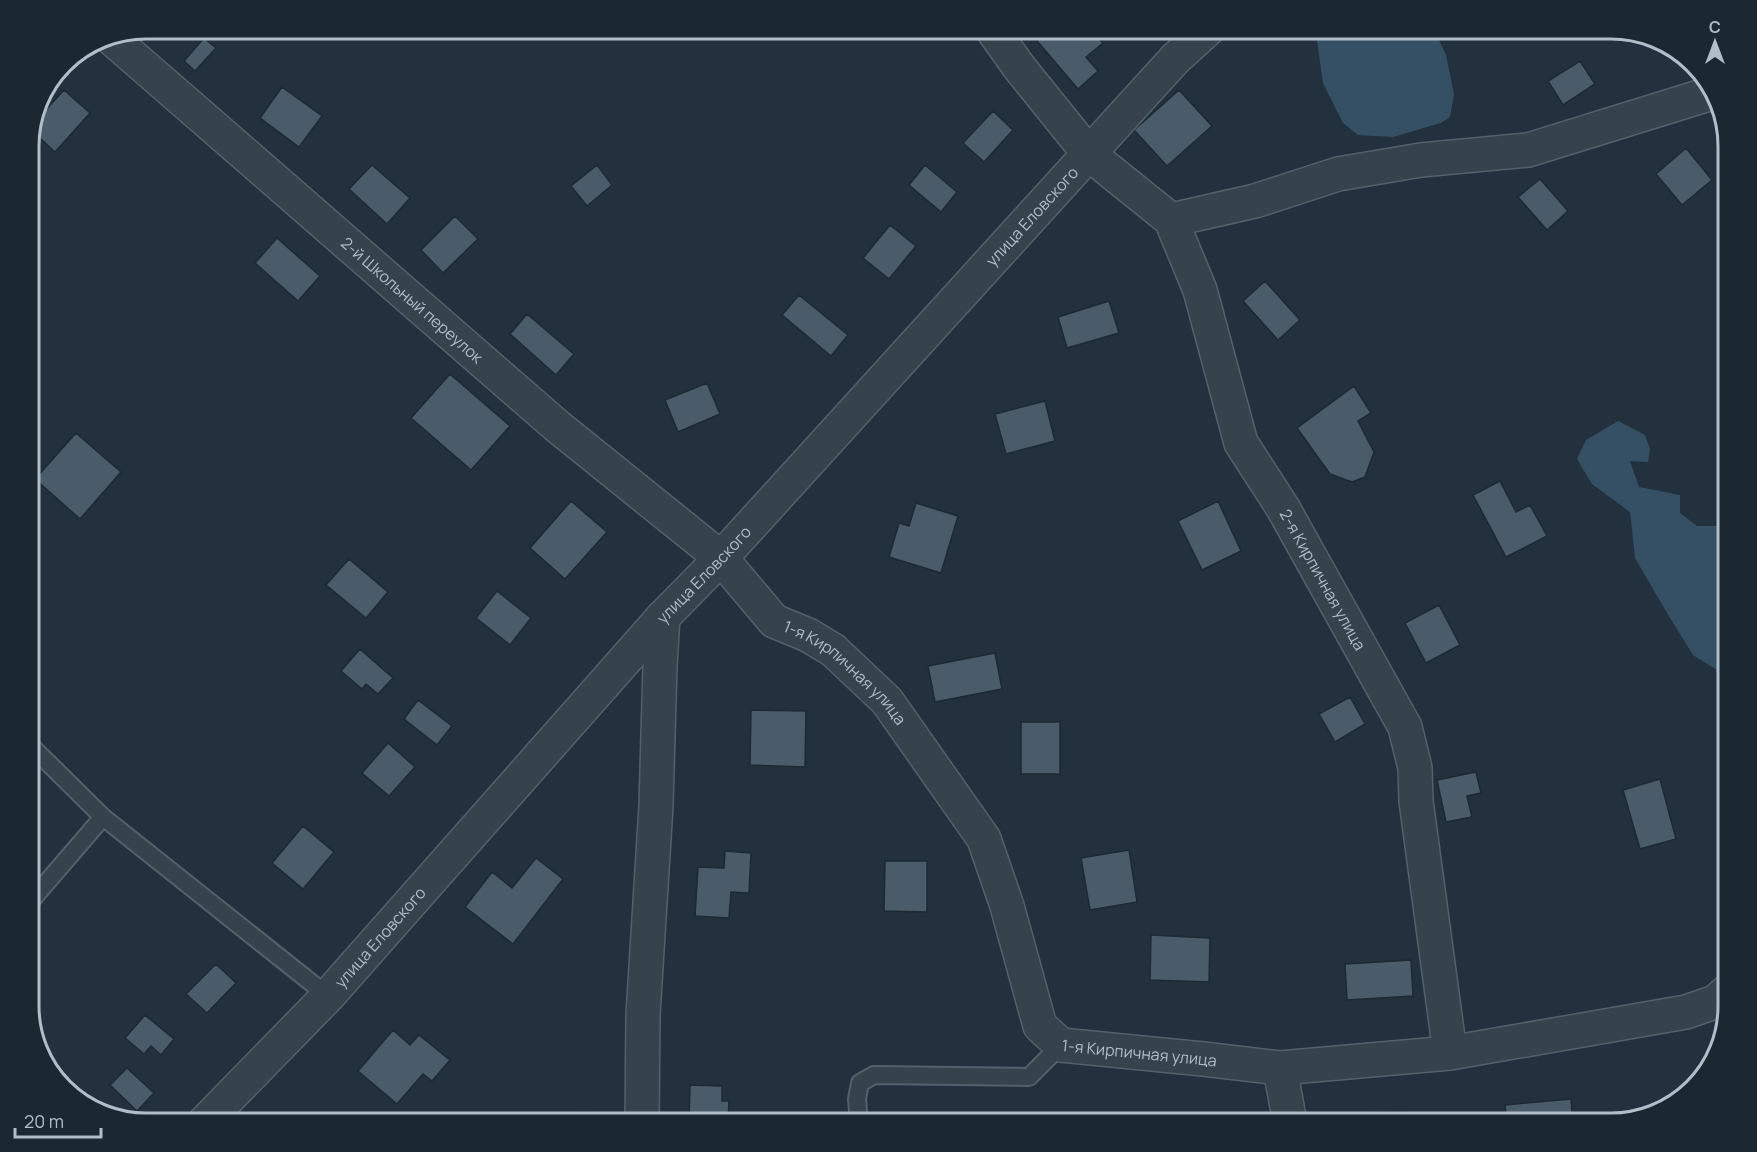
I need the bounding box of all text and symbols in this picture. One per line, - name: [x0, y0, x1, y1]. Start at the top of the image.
- north arrow: [1685, 12, 1745, 72]
- text: С: [1709, 16, 1721, 38]
- street label: улица Еловского: [981, 162, 1083, 271]
- street label: 2-й Школьный переулок: [336, 232, 489, 369]
- street label: 2-я Кирпичная улица: [1275, 505, 1371, 654]
- street label: улица Еловского: [651, 521, 756, 628]
- street label: 1-я Кирпичная улица: [780, 615, 911, 729]
- street label: улица Еловского: [329, 882, 431, 992]
- street label: 1-я Кирпичная улица: [1061, 1034, 1218, 1072]
- scale bar: [15, 1101, 100, 1139]
- text: 20 m: [24, 1109, 64, 1133]

